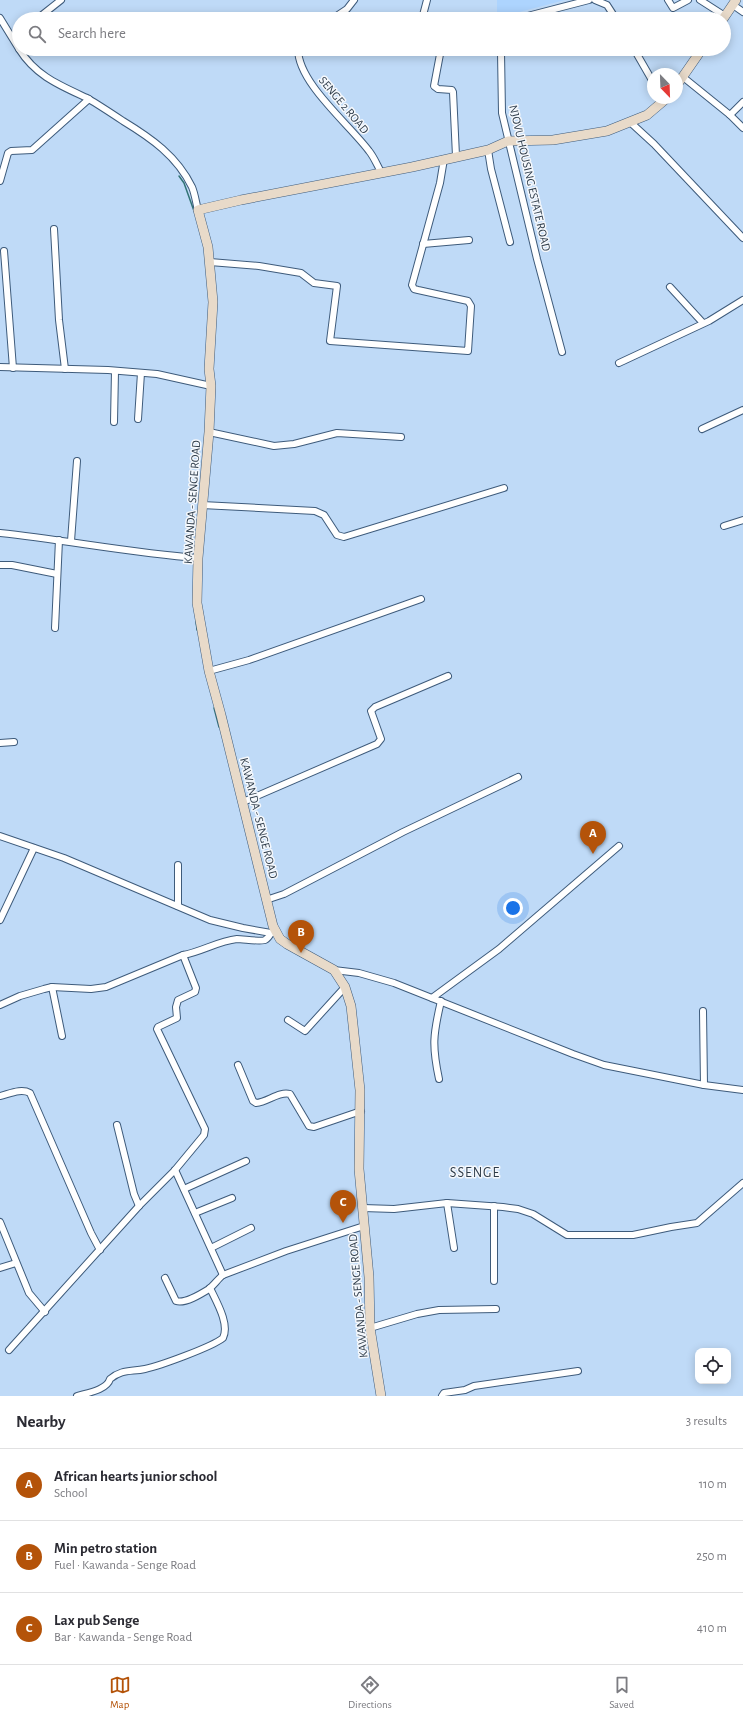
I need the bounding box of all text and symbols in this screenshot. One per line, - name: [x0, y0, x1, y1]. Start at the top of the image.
- search box: [12, 12, 731, 56]
- icon: search: [26, 23, 48, 45]
- text: Search here: [58, 26, 126, 41]
- north arrow: [647, 68, 683, 104]
- street label: SENGE 2 ROAD: [317, 74, 371, 136]
- street label: NJOVU HOUSING ESTATE ROAD: [507, 104, 553, 253]
- street label: KAWANDA - SENGE ROAD: [182, 439, 202, 564]
- street label: KAWANDA - SENGE ROAD: [238, 756, 280, 880]
- pin: A: [580, 821, 606, 854]
- your location: [503, 898, 523, 918]
- pin: B: [288, 920, 314, 953]
- district label: SSENGE: [450, 1166, 500, 1180]
- pin: C: [330, 1190, 356, 1223]
- street label: KAWANDA - SENGE ROAD: [347, 1233, 369, 1358]
- map controls: [695, 1348, 731, 1384]
- button: locate: [695, 1348, 731, 1384]
- text: Nearby: [16, 1413, 66, 1430]
- text: 3 results: [686, 1415, 727, 1428]
- text: African hearts junior school: [54, 1469, 218, 1484]
- text: A: [25, 1478, 33, 1491]
- text: 110 m: [699, 1478, 727, 1491]
- text: School: [54, 1487, 88, 1500]
- text: Min petro station: [54, 1541, 157, 1556]
- text: B: [25, 1550, 33, 1563]
- text: 250 m: [696, 1550, 727, 1563]
- text: Fuel · Kawanda - Senge Road: [54, 1559, 196, 1572]
- text: Lax pub Senge: [54, 1613, 139, 1628]
- text: C: [26, 1622, 32, 1635]
- text: 410 m: [697, 1622, 727, 1635]
- text: Bar · Kawanda - Senge Road: [54, 1631, 192, 1644]
- tab: Map: [109, 1674, 131, 1711]
- tab: Directions: [348, 1674, 392, 1711]
- tab: Saved: [609, 1674, 634, 1711]

